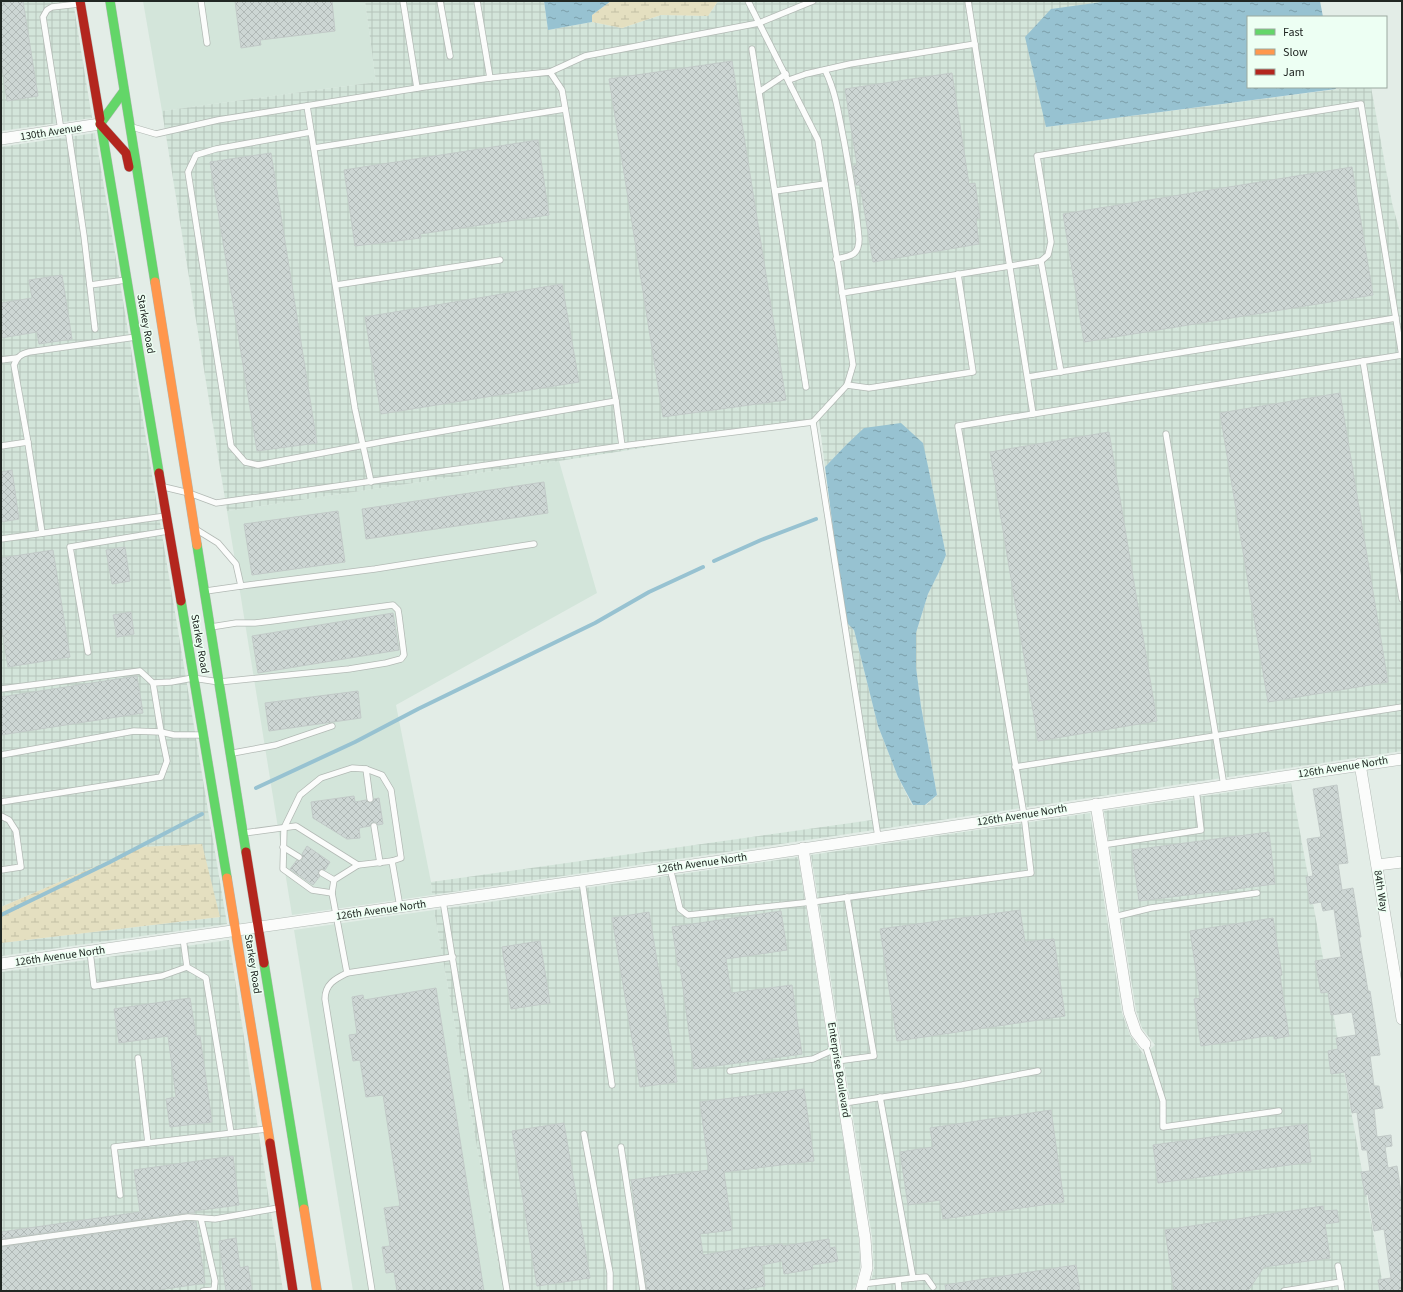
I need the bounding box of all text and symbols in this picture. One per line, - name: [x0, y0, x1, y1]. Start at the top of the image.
- legend: [1247, 16, 1387, 88]
- text: Fast: [1283, 24, 1303, 41]
- text: Slow: [1283, 44, 1308, 61]
- text: Jam: [1283, 64, 1305, 81]
- street label: 130th Avenue: [19, 120, 83, 144]
- street label: Starkey Road: [133, 293, 159, 355]
- street label: Starkey Road: [187, 613, 213, 675]
- street label: 126th Avenue North: [1297, 752, 1389, 782]
- street label: 126th Avenue North: [976, 800, 1068, 830]
- street label: 126th Avenue North: [656, 849, 748, 877]
- street label: 84th Way: [1370, 869, 1392, 913]
- street label: 126th Avenue North: [335, 896, 427, 924]
- street label: Starkey Road: [241, 933, 265, 995]
- street label: 126th Avenue North: [14, 942, 106, 970]
- street label: Enterprise Boulevard: [824, 1021, 854, 1119]

